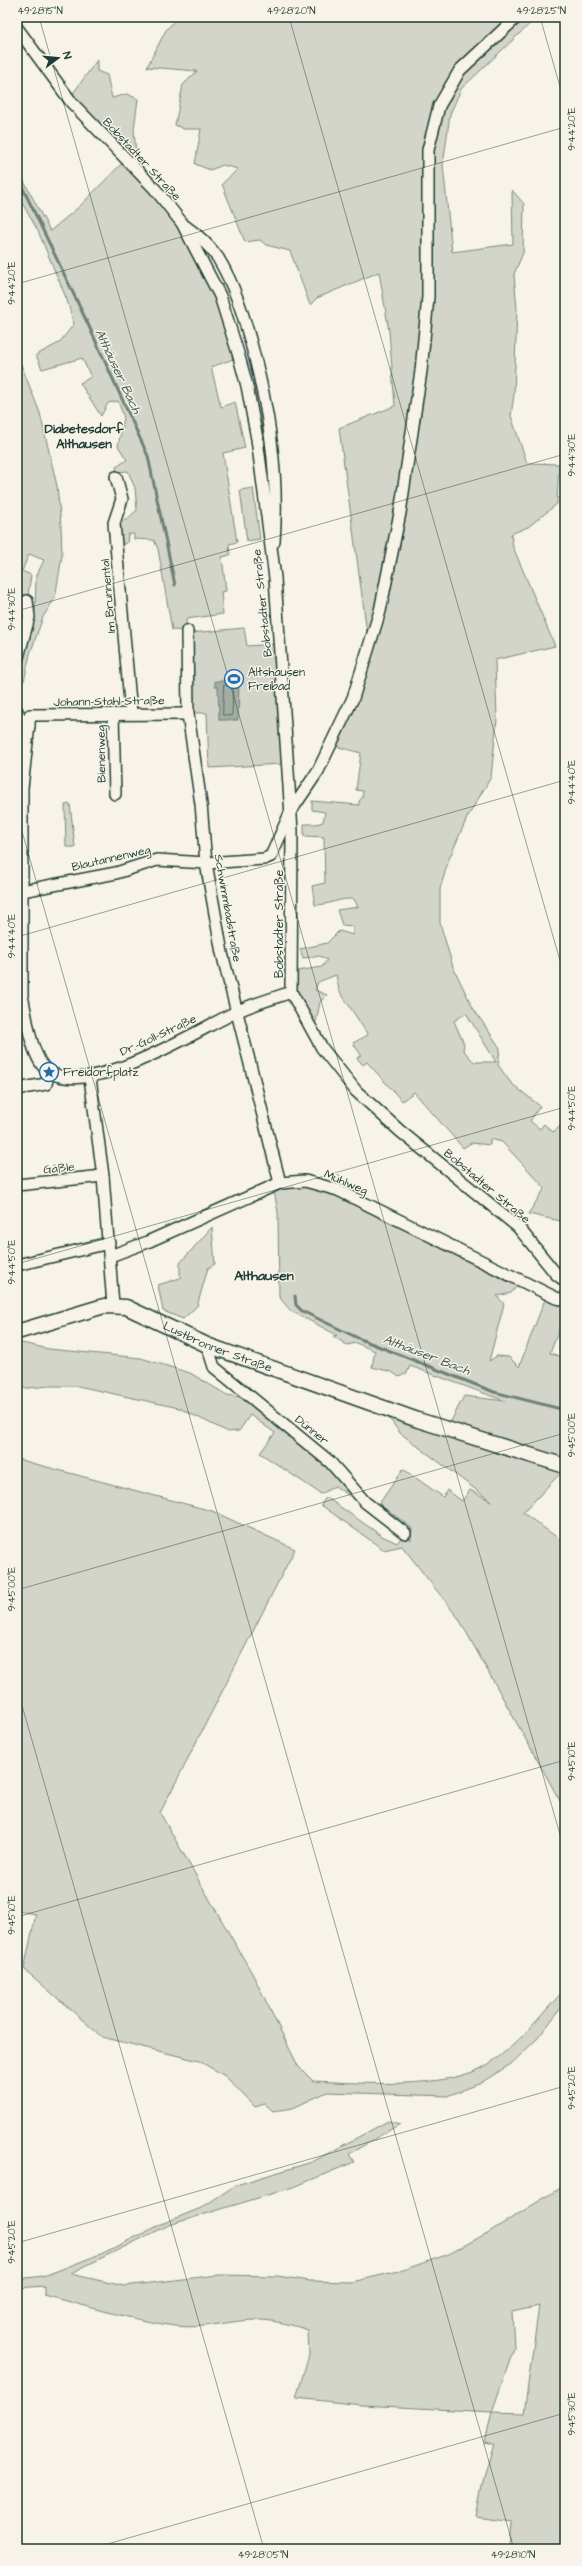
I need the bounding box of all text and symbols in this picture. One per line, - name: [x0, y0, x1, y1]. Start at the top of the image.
- text: 49°28'15"N: [17, 4, 63, 18]
- text: 49°28'20"N: [266, 4, 316, 18]
- text: 49°28'25"N: [516, 4, 566, 18]
- north arrow: [38, 38, 78, 78]
- text: N: [59, 50, 75, 61]
- text: 9°44'20"E: [565, 107, 579, 151]
- street label: Bobstadter Straße: [99, 114, 185, 205]
- text: 9°44'20"E: [5, 261, 19, 305]
- water label: Althäuser Bach: [91, 326, 146, 417]
- district label: Diabetesdorf Althausen: [44, 420, 125, 453]
- text: 9°44'30"E: [565, 434, 579, 476]
- street label: Bobstadter Straße: [248, 548, 277, 658]
- street label: Im Brunnental: [97, 558, 120, 634]
- text: 9°44'30"E: [5, 588, 19, 630]
- place label: Altshausen Freibad: [248, 664, 305, 695]
- sports icon: Altshausen Freibad: [223, 668, 245, 690]
- street label: Johann-Stahl-Straße: [53, 692, 165, 711]
- street label: Bienenweg: [92, 725, 112, 783]
- text: 9°44'40"E: [565, 760, 579, 804]
- street label: Blautannenweg: [70, 841, 152, 877]
- street label: Schwimmbadstraße: [210, 853, 245, 964]
- street label: Bobstadter Straße: [271, 869, 288, 978]
- text: 9°44'40"E: [5, 914, 19, 958]
- street label: Dr.-Goll-Straße: [117, 1010, 200, 1061]
- place icon: Freidorfplatz: [38, 1061, 60, 1083]
- place label: Freidorfplatz: [63, 1064, 138, 1081]
- text: 9°44'50"E: [565, 1086, 579, 1130]
- street label: Bobstadter Straße: [440, 1145, 534, 1228]
- street label: Gäßle: [43, 1158, 76, 1179]
- street label: Mühlweg: [321, 1166, 370, 1200]
- text: 9°44'50"E: [5, 1240, 19, 1284]
- district label: Althausen: [234, 1266, 294, 1286]
- street label: Lustbronner Straße: [160, 1318, 275, 1377]
- water label: Althäuser Bach: [381, 1330, 473, 1380]
- street label: Dünner: [291, 1412, 332, 1449]
- text: 9°45'00"E: [565, 1413, 579, 1457]
- text: 9°45'00"E: [5, 1567, 19, 1611]
- text: 9°45'10"E: [565, 1741, 579, 1781]
- text: 9°45'10"E: [5, 1895, 19, 1935]
- text: 9°45'20"E: [565, 2066, 579, 2110]
- text: 9°45'20"E: [5, 2220, 19, 2264]
- text: 9°45'30"E: [565, 2392, 579, 2436]
- text: 49°28'05"N: [238, 2548, 288, 2562]
- text: 49°28'10"N: [491, 2548, 535, 2562]

